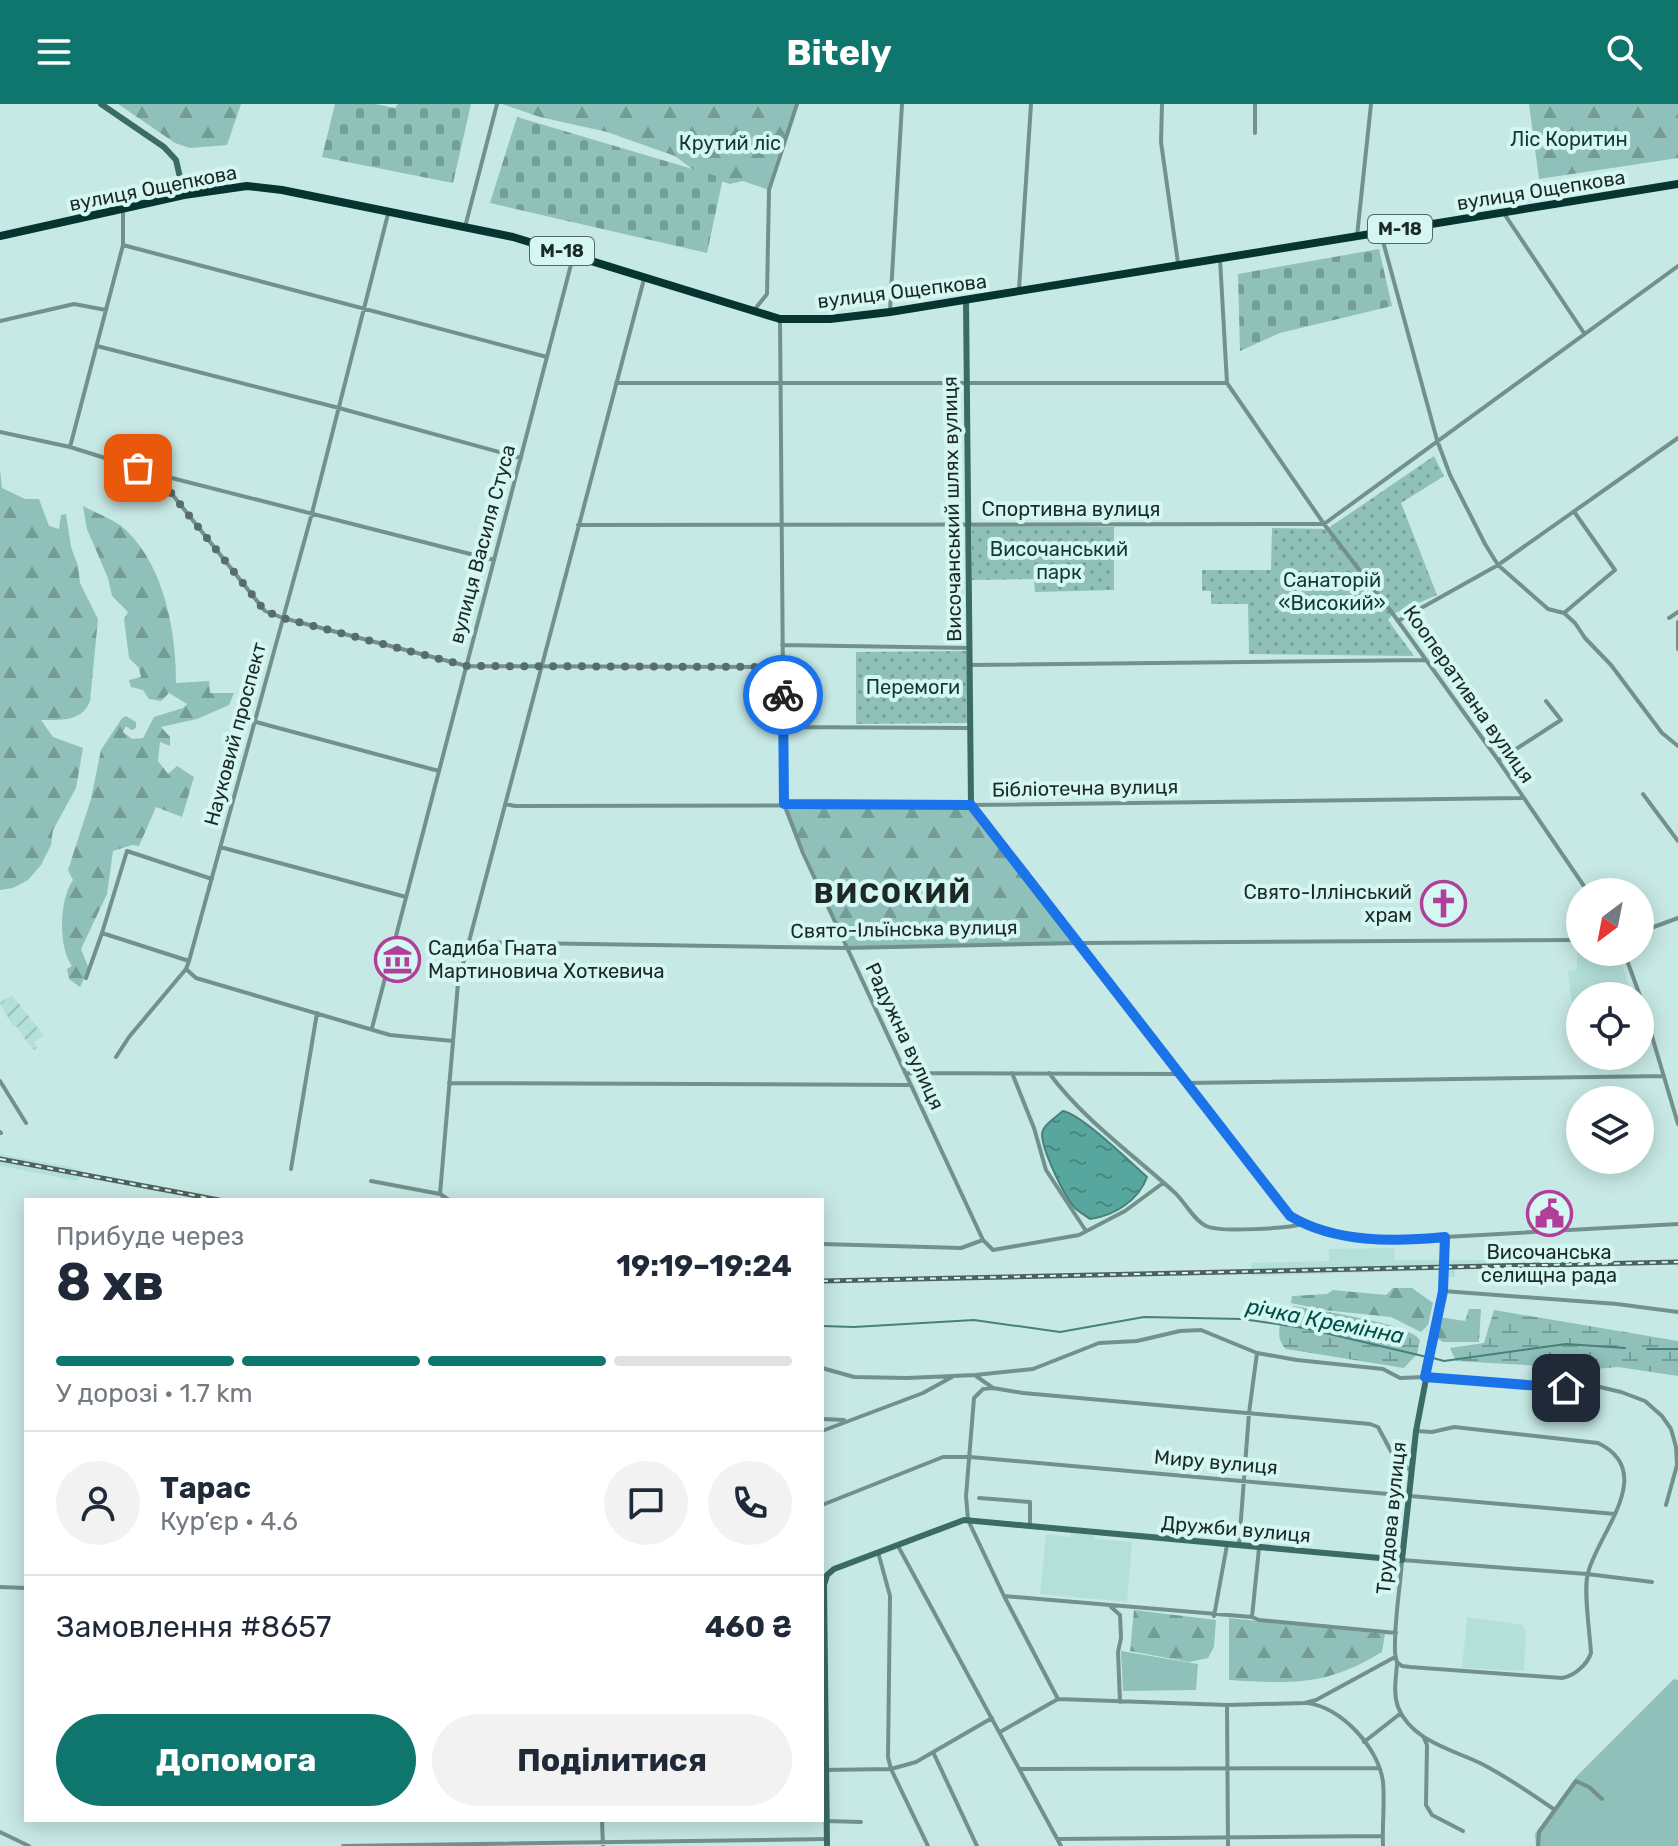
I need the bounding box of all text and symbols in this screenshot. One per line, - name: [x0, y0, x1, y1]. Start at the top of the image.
- icon: menu: [32, 30, 76, 74]
- icon: search: [1602, 30, 1646, 74]
- text: Bitely: [786, 31, 892, 74]
- park label: Ліс Коритин: [1510, 127, 1628, 151]
- park label: Крутий ліс: [679, 131, 781, 155]
- street label: вулиця Ощепкова: [67, 160, 239, 216]
- street label: вулиця Ощепкова: [1455, 165, 1627, 215]
- road number: М-18: [1368, 215, 1432, 243]
- road number: М-18: [530, 237, 594, 265]
- street label: вулиця Ощепкова: [816, 269, 988, 313]
- street label: Височанський шлях вулиця: [938, 376, 966, 642]
- pin: [104, 434, 172, 502]
- street label: вулиця Василя Стуса: [444, 442, 520, 646]
- icon: bag: [116, 446, 160, 490]
- street label: Спортивна вулиця: [982, 497, 1160, 521]
- park label: Височанський парк: [990, 537, 1128, 584]
- park label: Санаторій «Високий»: [1278, 568, 1386, 615]
- street label: Кооперативна вулиця: [1399, 600, 1539, 788]
- street label: Науковий проспект: [199, 640, 271, 828]
- courier: [743, 655, 823, 735]
- icon: bike: [761, 673, 805, 717]
- park label: Перемоги: [866, 675, 960, 699]
- street label: Бібліотечна вулиця: [992, 774, 1178, 802]
- district label: ВИСОКИЙ: [814, 877, 972, 910]
- north arrow: [1566, 878, 1654, 966]
- map controls: [1566, 878, 1654, 1174]
- church icon: Свято-Іллінський храм: [1419, 879, 1467, 927]
- place label: Свято-Іллінський храм: [1243, 880, 1412, 927]
- street label: Свято-Ільїнська вулиця: [790, 915, 1018, 943]
- museum icon: Садиба Гната Мартиновича Хоткевича: [373, 936, 421, 984]
- place label: Садиба Гната Мартиновича Хоткевича: [428, 936, 665, 983]
- street label: Радужна вулиця: [860, 959, 950, 1113]
- button: locate: [1566, 982, 1654, 1070]
- button: layers: [1566, 1086, 1654, 1174]
- public building icon: Височанська селищна рада: [1525, 1189, 1573, 1237]
- text: Прибуде через: [56, 1221, 244, 1252]
- place label: Височанська селищна рада: [1481, 1240, 1617, 1287]
- text: 19:19–19:24: [616, 1248, 792, 1284]
- text: 8 хв: [56, 1251, 164, 1313]
- water label: річка Кремінна: [1244, 1292, 1406, 1350]
- pin: [1532, 1354, 1600, 1422]
- icon: home: [1544, 1366, 1588, 1410]
- text: У дорозі · 1.7 km: [56, 1378, 253, 1409]
- street label: Трудова вулиця: [1371, 1441, 1411, 1595]
- street label: Миру вулиця: [1153, 1445, 1279, 1479]
- button: person: [56, 1461, 140, 1545]
- button: chat: [604, 1461, 688, 1545]
- button: phone: [708, 1461, 792, 1545]
- text: Тарас: [160, 1470, 251, 1506]
- text: Кур’єр · 4.6: [160, 1506, 298, 1537]
- street label: Дружби вулиця: [1160, 1511, 1312, 1547]
- text: Замовлення #8657: [56, 1609, 331, 1645]
- text: 460 ₴: [705, 1609, 792, 1645]
- button: Допомога: [56, 1714, 416, 1806]
- button: Поділитися: [432, 1714, 792, 1806]

